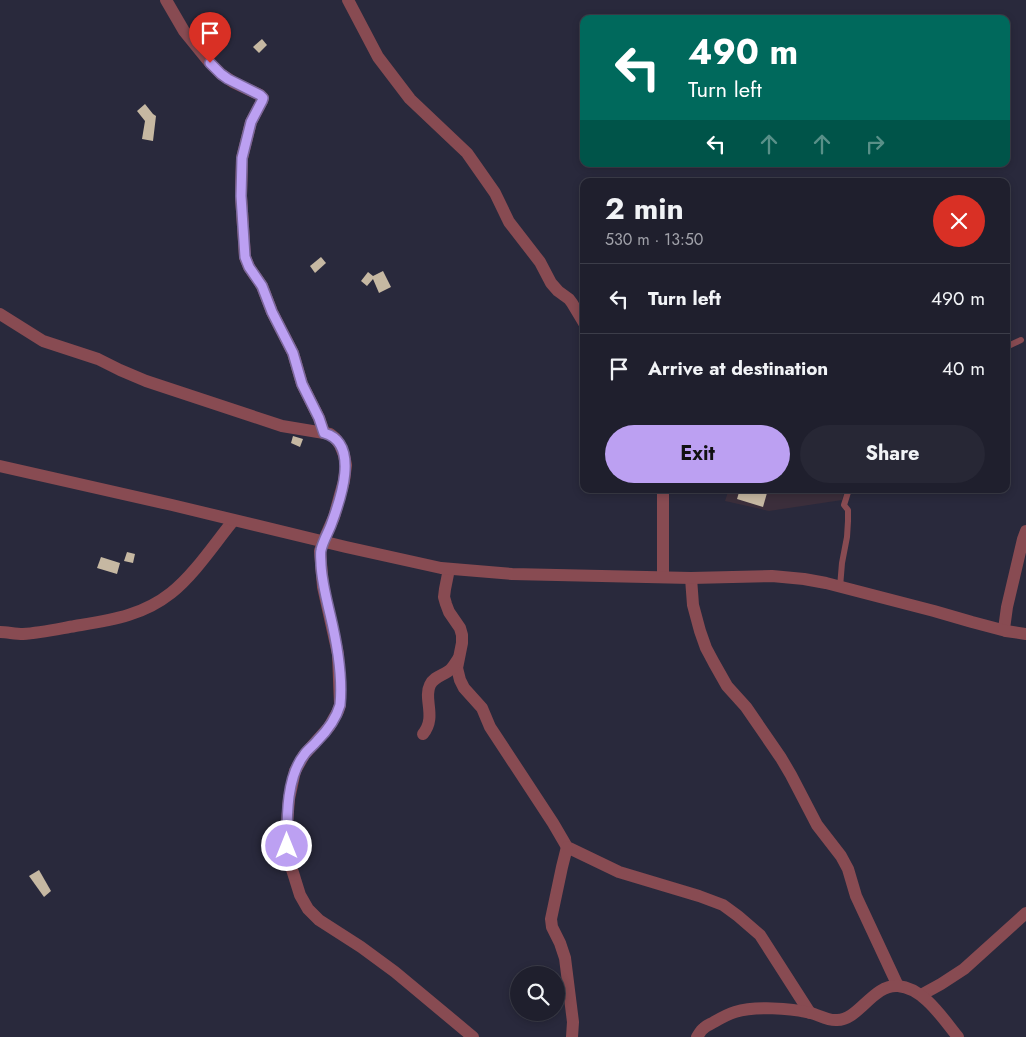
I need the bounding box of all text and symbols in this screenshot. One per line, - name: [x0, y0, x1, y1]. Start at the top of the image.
- pin: [189, 12, 231, 63]
- icon: arrive: [196, 19, 224, 47]
- text: 490 m: [688, 27, 798, 77]
- icon: left: [605, 35, 670, 100]
- text: Turn left: [688, 73, 762, 105]
- icon: left: [702, 130, 730, 158]
- icon: ahead: [755, 130, 783, 158]
- icon: ahead: [808, 130, 836, 158]
- icon: right: [861, 130, 889, 158]
- text: 2 min: [605, 187, 684, 230]
- button: close: [933, 195, 985, 247]
- text: 530 m · 13:50: [605, 228, 703, 251]
- icon: left: [605, 285, 633, 313]
- text: Turn left: [648, 285, 721, 312]
- text: 490 m: [931, 285, 985, 312]
- icon: arrive: [605, 355, 633, 383]
- text: Arrive at destination: [648, 355, 828, 382]
- text: 40 m: [942, 355, 985, 382]
- button: Exit: [605, 425, 790, 483]
- button: Share: [800, 425, 985, 483]
- position arrow: [260, 819, 312, 871]
- map controls: [510, 966, 565, 1021]
- button: search: [510, 966, 565, 1021]

